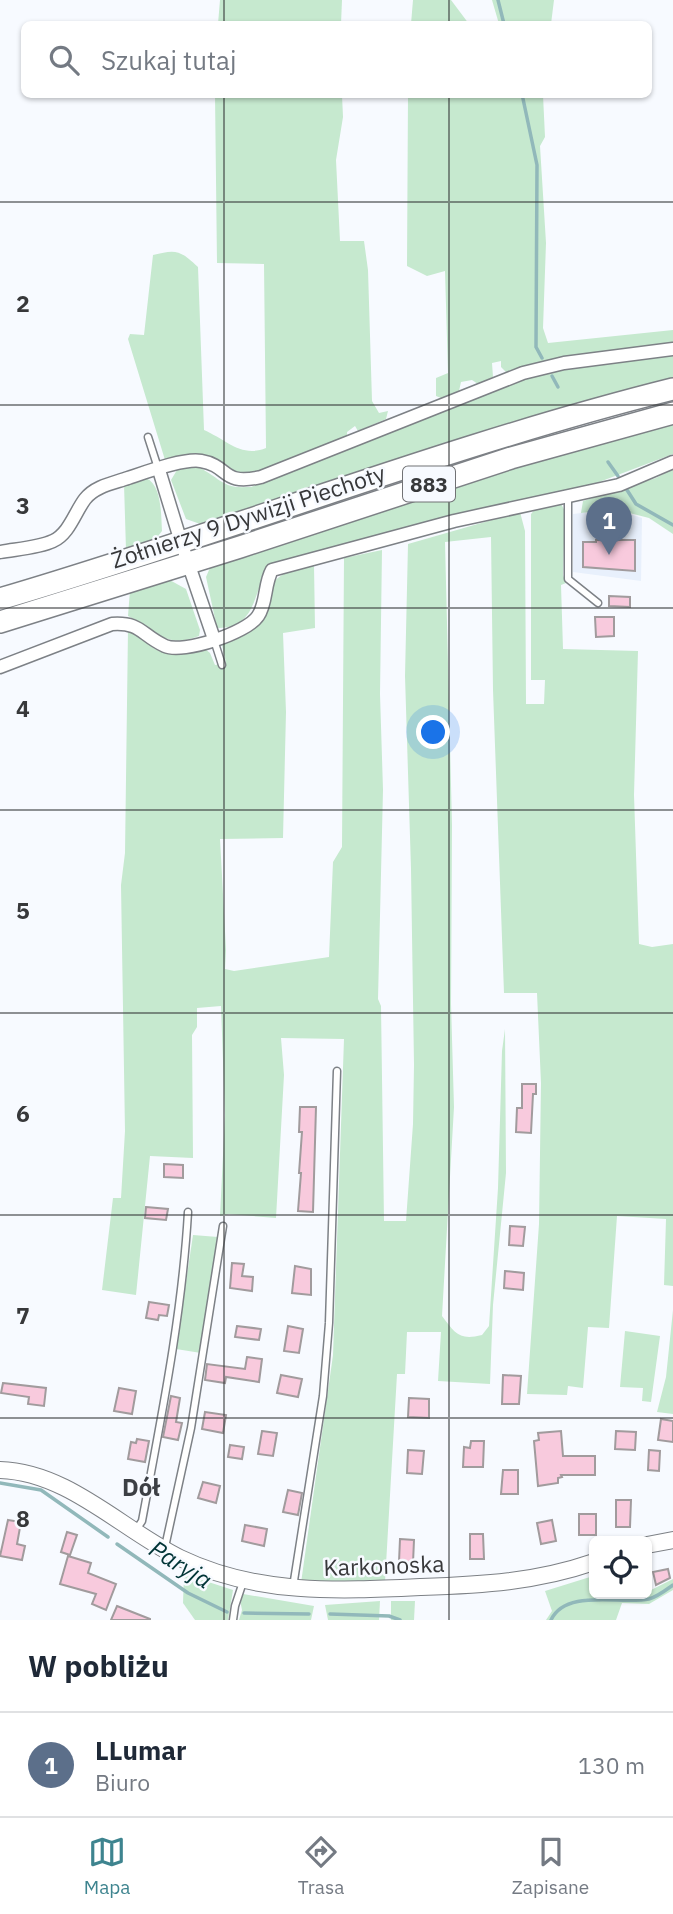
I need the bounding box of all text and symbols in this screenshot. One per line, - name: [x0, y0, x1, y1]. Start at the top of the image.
- search box: [21, 21, 652, 98]
- icon: search: [45, 41, 83, 79]
- text: Szukaj tutaj: [101, 43, 236, 77]
- text: 2: [16, 288, 30, 318]
- street label: Żołnierzy 9 Dywizji Piechoty: [107, 457, 389, 575]
- road number: 883: [403, 466, 455, 502]
- text: 3: [16, 490, 30, 520]
- pin: 1: [586, 497, 632, 555]
- text: 4: [16, 693, 30, 723]
- your location: [416, 715, 450, 749]
- text: 5: [16, 895, 30, 925]
- text: 6: [16, 1098, 30, 1128]
- text: 7: [16, 1300, 30, 1330]
- district label: Dół: [122, 1471, 160, 1503]
- text: 8: [16, 1503, 30, 1533]
- water label: Paryja: [144, 1532, 218, 1596]
- map controls: [589, 1536, 652, 1599]
- button: locate: [589, 1536, 652, 1599]
- street label: Karkonoska: [323, 1548, 445, 1582]
- text: W pobliżu: [28, 1646, 169, 1685]
- text: LLumar: [95, 1733, 186, 1767]
- text: 1: [44, 1750, 58, 1780]
- text: 130 m: [578, 1750, 645, 1780]
- text: Biuro: [95, 1767, 150, 1797]
- tab: Mapa: [84, 1833, 130, 1899]
- tab: Trasa: [298, 1833, 344, 1899]
- tab: Zapisane: [512, 1833, 589, 1899]

